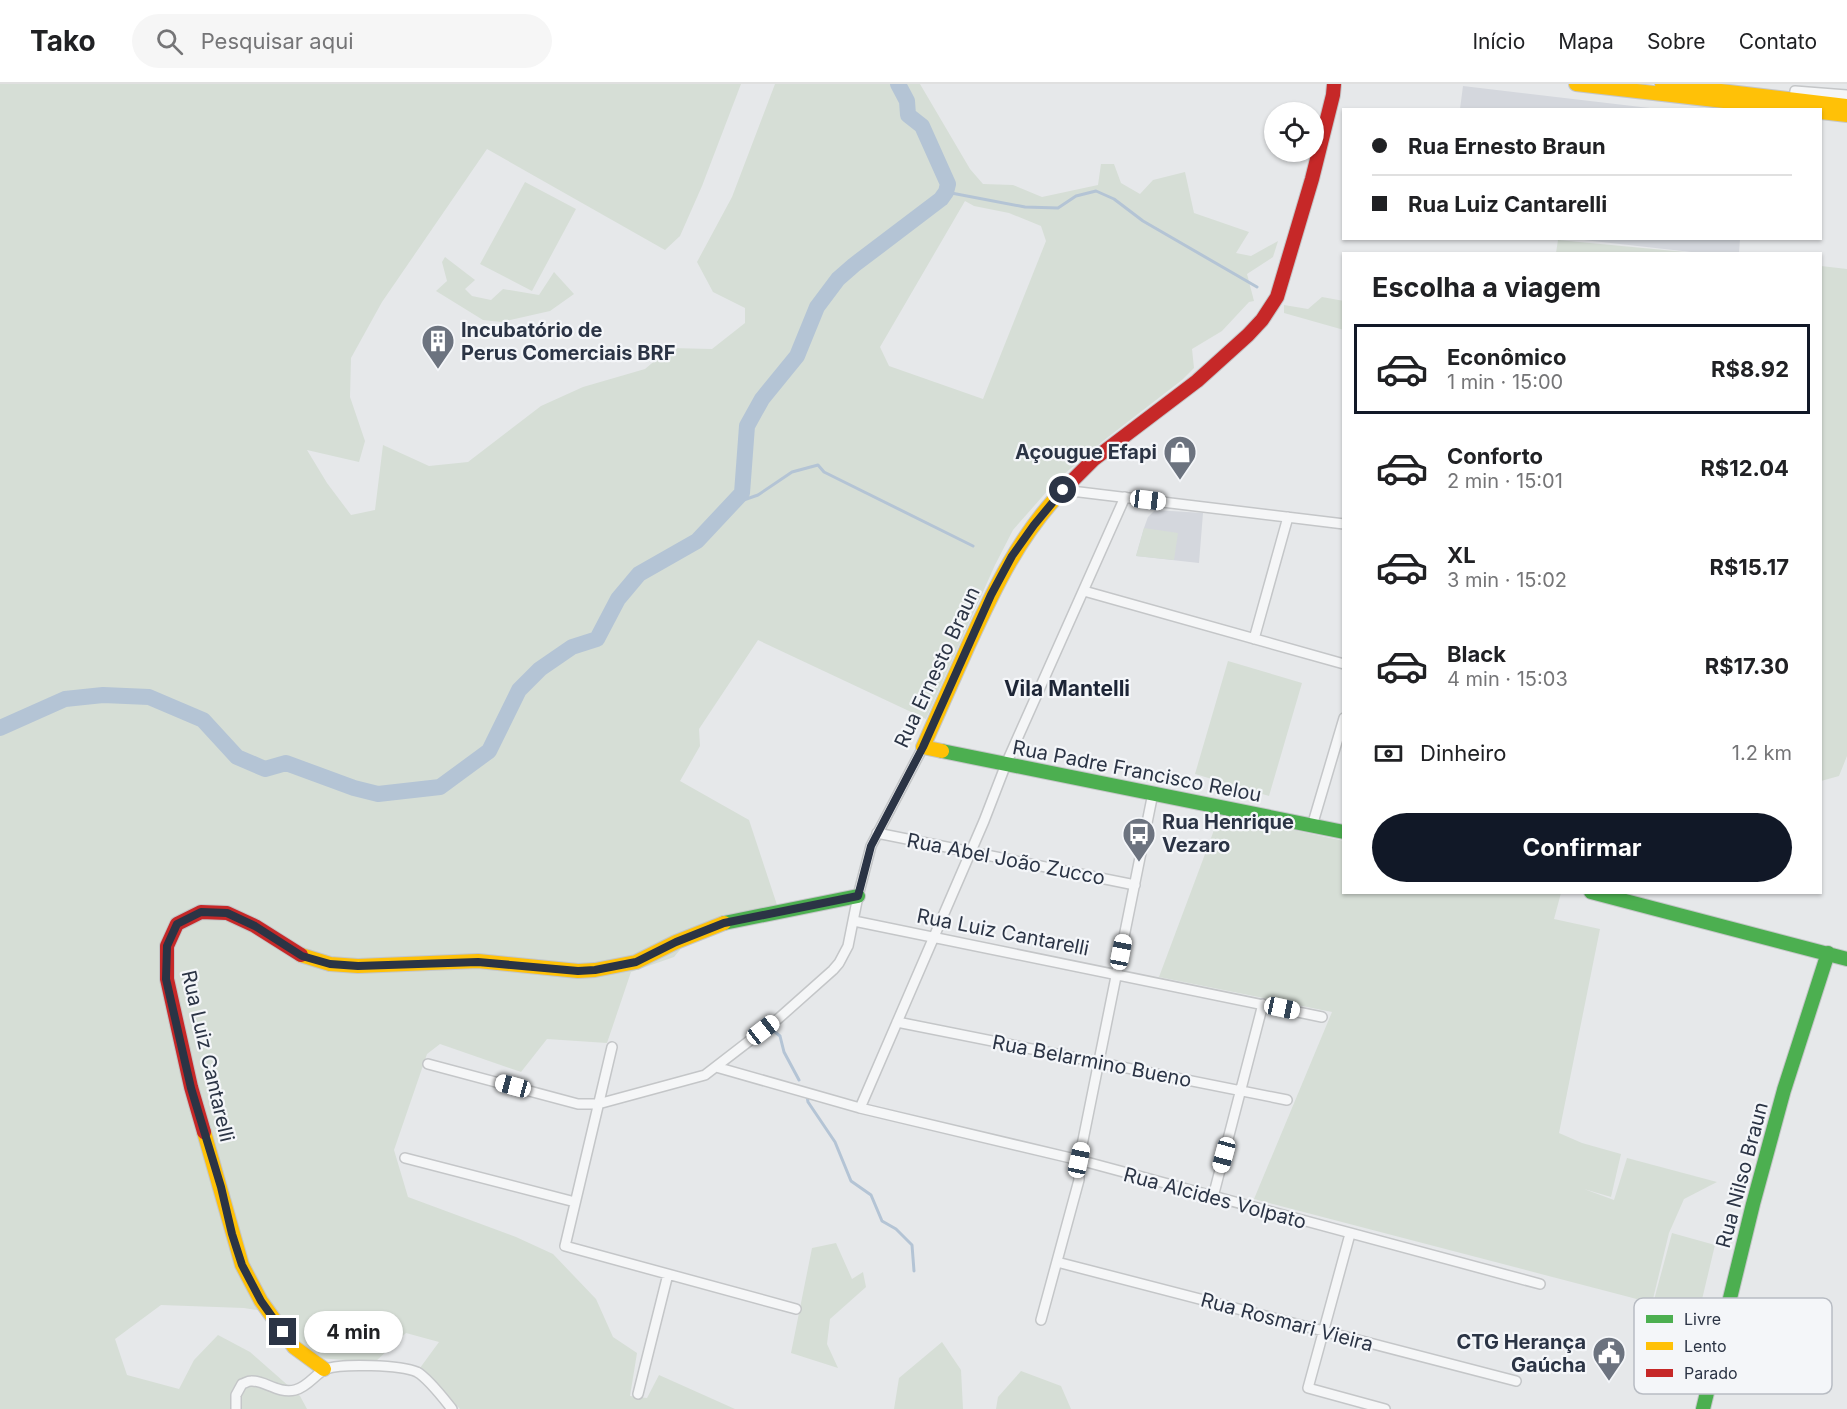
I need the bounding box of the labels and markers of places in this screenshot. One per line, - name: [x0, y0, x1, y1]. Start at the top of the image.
- place label: Incubatório de Perus Comerciais BRF: [461, 318, 675, 365]
- building icon: Incubatório de Perus Comerciais BRF: [420, 323, 456, 370]
- shop icon: Açougue Efapi: [1162, 434, 1198, 481]
- place label: Açougue Efapi: [1015, 440, 1157, 464]
- place label: Rua Henrique Vezaro: [1162, 810, 1294, 857]
- bus stop icon: Rua Henrique Vezaro: [1121, 816, 1157, 863]
- place label: CTG Herança Gaúcha: [1456, 1330, 1586, 1377]
- public building icon: CTG Herança Gaúcha: [1591, 1335, 1627, 1382]

